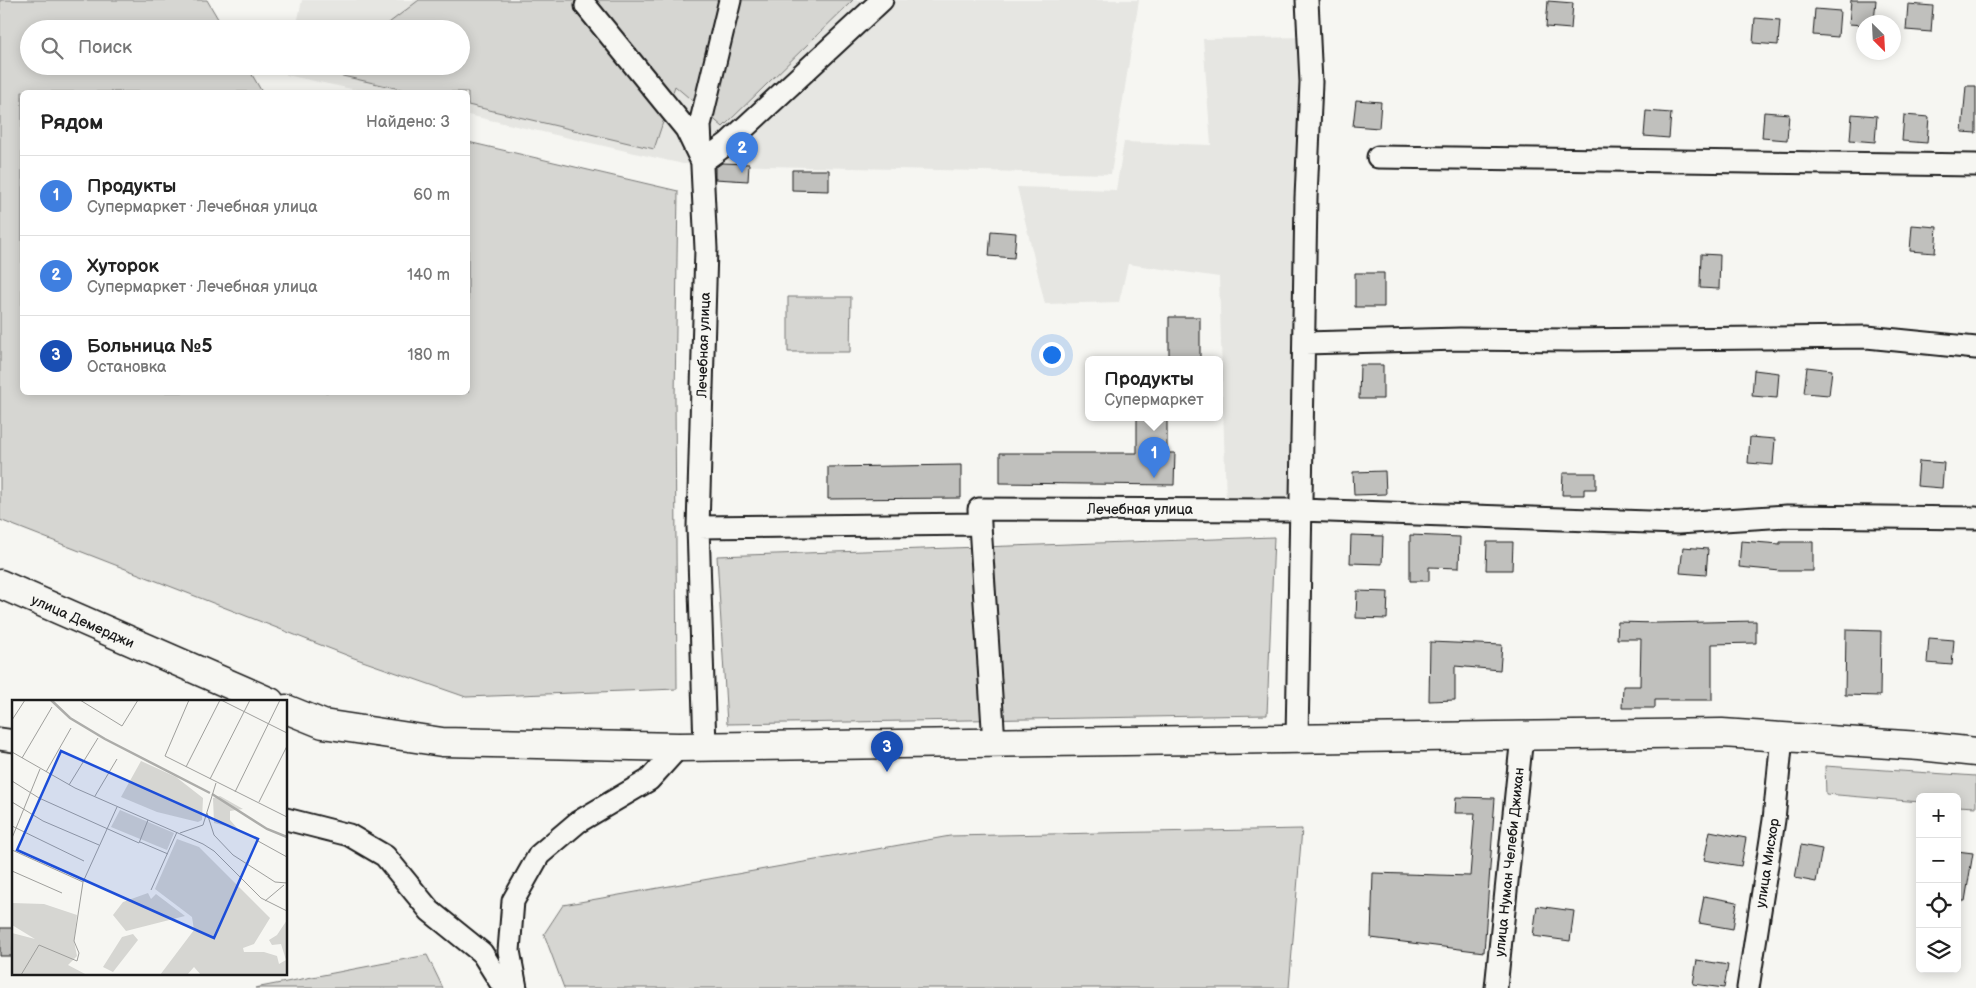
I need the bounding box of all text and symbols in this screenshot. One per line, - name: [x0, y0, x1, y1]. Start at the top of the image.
- north arrow: [1856, 15, 1901, 60]
- search box: [20, 20, 470, 75]
- icon: search: [38, 34, 66, 62]
- text: Поиск: [78, 36, 132, 59]
- text: Рядом: [40, 110, 103, 135]
- text: Найдено: 3: [366, 113, 450, 132]
- pin: 2: [726, 132, 758, 173]
- text: Продукты: [87, 175, 176, 198]
- text: 1: [53, 186, 59, 205]
- text: 60 m: [413, 186, 450, 205]
- text: Супермаркет · Лечебная улица: [87, 198, 318, 217]
- text: Хуторок: [87, 255, 159, 278]
- text: 2: [51, 266, 61, 285]
- text: 140 m: [407, 266, 450, 285]
- text: Супермаркет · Лечебная улица: [87, 278, 318, 297]
- street label: Лечебная улица: [693, 291, 714, 399]
- text: Больница №5: [87, 335, 213, 358]
- your location: [1039, 342, 1065, 368]
- text: 3: [51, 346, 61, 365]
- text: 180 m: [408, 346, 450, 365]
- popup: [1085, 356, 1223, 421]
- text: Остановка: [87, 358, 166, 377]
- text: Продукты: [1104, 368, 1194, 391]
- text: Супермаркет: [1104, 391, 1204, 410]
- pin: 1: [1138, 437, 1170, 478]
- street label: Лечебная улица: [1086, 501, 1194, 518]
- street label: улица Демерджи: [29, 591, 137, 652]
- inset map: [12, 700, 288, 976]
- pin: 3: [871, 731, 903, 772]
- street label: улица Нуман Челеби Джихан: [1491, 766, 1528, 958]
- map controls: [1916, 793, 1961, 973]
- button: +: [1916, 793, 1961, 838]
- street label: улица Мисхор: [1752, 817, 1783, 909]
- button: −: [1916, 838, 1961, 883]
- button: locate: [1916, 883, 1961, 928]
- button: layers: [1916, 928, 1961, 973]

